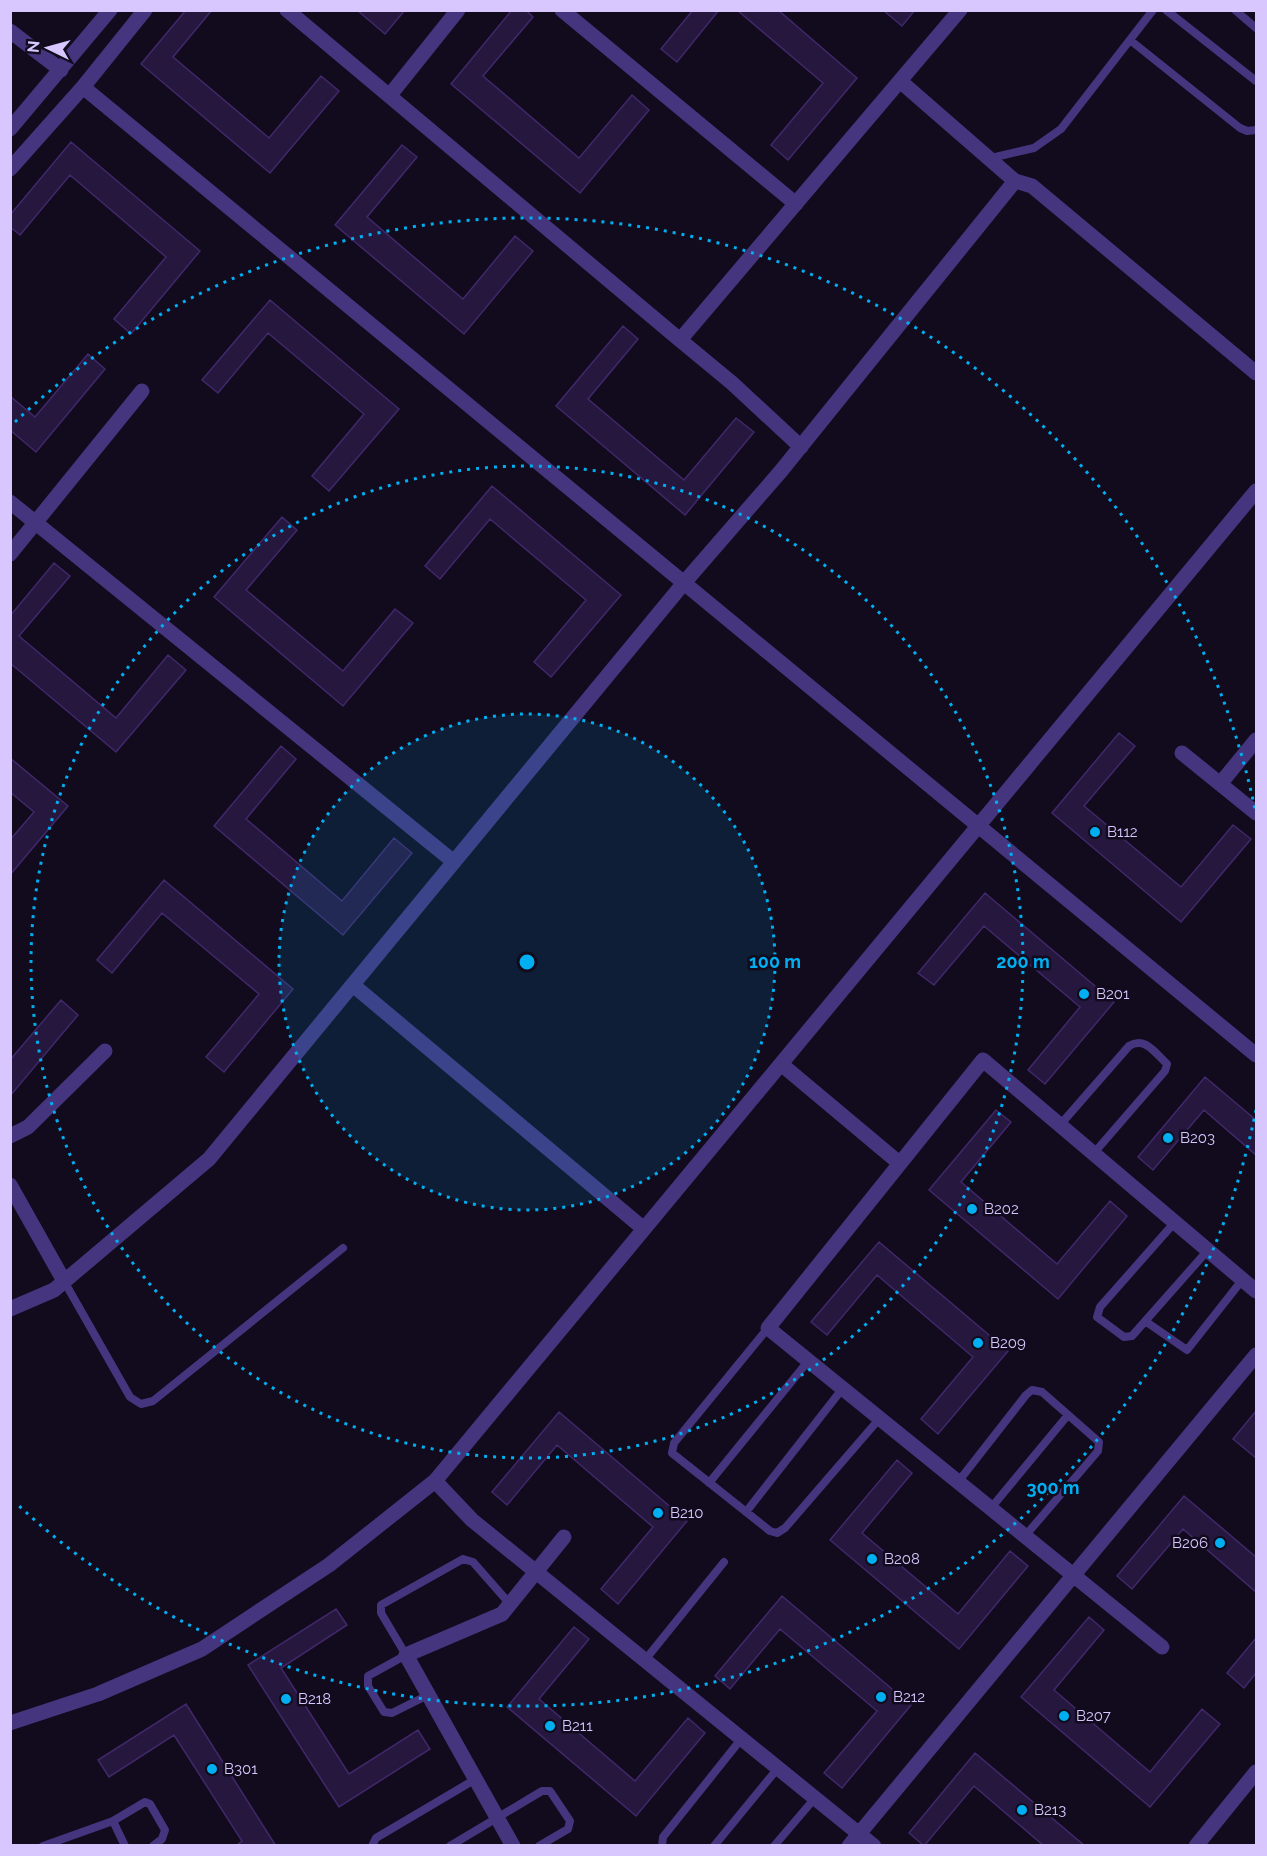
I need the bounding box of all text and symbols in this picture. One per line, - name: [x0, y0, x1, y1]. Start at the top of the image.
- north arrow: [18, 18, 78, 78]
- text: N: [24, 40, 44, 54]
- place label: B112: [1107, 823, 1138, 841]
- marker: B112: [1088, 825, 1102, 839]
- text: 100 m: [749, 951, 801, 972]
- text: 200 m: [996, 951, 1050, 972]
- centre of rings: [517, 952, 537, 972]
- place label: B201: [1096, 985, 1130, 1003]
- marker: B201: [1077, 987, 1091, 1001]
- place label: B203: [1180, 1129, 1215, 1147]
- marker: B203: [1161, 1131, 1175, 1145]
- place label: B202: [984, 1200, 1019, 1218]
- marker: B202: [965, 1202, 979, 1216]
- place label: B209: [990, 1334, 1026, 1352]
- marker: B209: [971, 1336, 985, 1350]
- text: 300 m: [1026, 1477, 1080, 1498]
- place label: B210: [670, 1504, 703, 1522]
- marker: B210: [651, 1506, 665, 1520]
- place label: B206: [1172, 1534, 1208, 1552]
- marker: B206: [1213, 1536, 1227, 1550]
- place label: B208: [884, 1550, 920, 1568]
- marker: B208: [865, 1552, 879, 1566]
- place label: B212: [893, 1688, 925, 1706]
- place label: B218: [298, 1690, 331, 1708]
- marker: B212: [874, 1690, 888, 1704]
- marker: B218: [279, 1692, 293, 1706]
- place label: B207: [1076, 1707, 1111, 1725]
- marker: B207: [1057, 1709, 1071, 1723]
- place label: B211: [562, 1717, 593, 1735]
- marker: B211: [543, 1719, 557, 1733]
- place label: B301: [224, 1760, 258, 1778]
- marker: B301: [205, 1762, 219, 1776]
- place label: B213: [1034, 1801, 1066, 1819]
- marker: B213: [1015, 1803, 1029, 1817]

